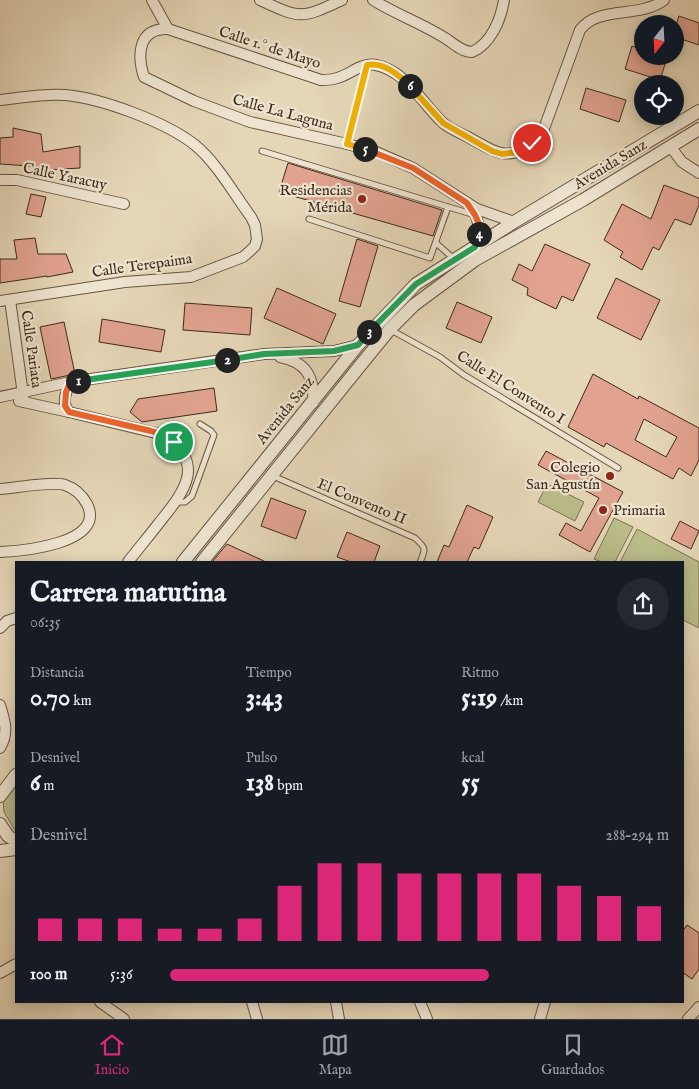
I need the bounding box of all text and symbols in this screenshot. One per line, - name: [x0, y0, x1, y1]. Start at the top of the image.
- north arrow: [634, 15, 684, 65]
- map controls: [634, 15, 684, 125]
- street label: Calle 1.° de Mayo: [216, 22, 323, 73]
- pin: 6: [398, 74, 422, 98]
- button: locate: [634, 75, 684, 125]
- text: 6: [408, 77, 413, 95]
- street label: Calle La Laguna: [230, 90, 336, 135]
- pin: [511, 122, 553, 164]
- icon: check: [518, 129, 546, 157]
- street label: Avenida Sanz: [569, 135, 650, 194]
- pin: 5: [352, 136, 378, 162]
- text: 5: [363, 140, 368, 158]
- street label: Calle Yaracuy: [21, 158, 109, 195]
- place label: Residencias Mérida: [279, 181, 353, 217]
- marker: Residencias Mérida: [356, 193, 368, 205]
- pin: 4: [466, 222, 492, 246]
- text: 4: [476, 225, 483, 243]
- street label: Calle Terepaima: [91, 249, 194, 282]
- street label: Calle Pariata: [17, 309, 46, 390]
- pin: 3: [356, 320, 382, 344]
- text: 3: [367, 323, 372, 341]
- street label: Calle El Convento I: [453, 346, 569, 429]
- pin: 2: [214, 348, 240, 372]
- text: 2: [224, 351, 231, 369]
- pin: 1: [66, 368, 90, 394]
- text: 1: [76, 372, 81, 390]
- street label: Avenida Sanz: [252, 372, 319, 449]
- pin: [153, 421, 195, 463]
- icon: arrive: [160, 428, 188, 456]
- place label: Colegio San Agustín: [526, 458, 600, 494]
- marker: Colegio San Agustín: [604, 470, 616, 482]
- street label: El Convento II: [314, 474, 410, 529]
- place label: Primaria: [613, 501, 666, 520]
- marker: Primaria: [597, 504, 609, 516]
- text: Carrera matutina: [30, 576, 226, 611]
- button: share: [617, 578, 669, 630]
- text: 06:35: [30, 613, 61, 633]
- text: Distancia: [30, 664, 84, 682]
- text: Tiempo: [246, 664, 292, 682]
- text: Ritmo: [461, 664, 499, 682]
- text: 0.70: [30, 682, 70, 714]
- text: 3:43: [246, 682, 283, 714]
- text: 5:19: [461, 682, 497, 714]
- text: km: [70, 692, 92, 710]
- text: /km: [497, 692, 523, 710]
- text: Desnivel: [30, 749, 80, 767]
- text: Pulso: [246, 749, 277, 767]
- text: kcal: [461, 749, 485, 767]
- text: 6: [30, 767, 41, 799]
- text: 138: [246, 767, 274, 799]
- text: 55: [461, 767, 479, 799]
- text: m: [41, 777, 54, 795]
- text: bpm: [274, 777, 303, 795]
- text: Desnivel: [30, 826, 87, 846]
- text: 288–294 m: [606, 826, 669, 846]
- text: 100 m: [30, 965, 67, 985]
- text: 5:36: [110, 965, 133, 985]
- tab: Inicio: [95, 1031, 129, 1079]
- tab: Mapa: [319, 1031, 352, 1079]
- tab: Guardados: [541, 1031, 604, 1079]

